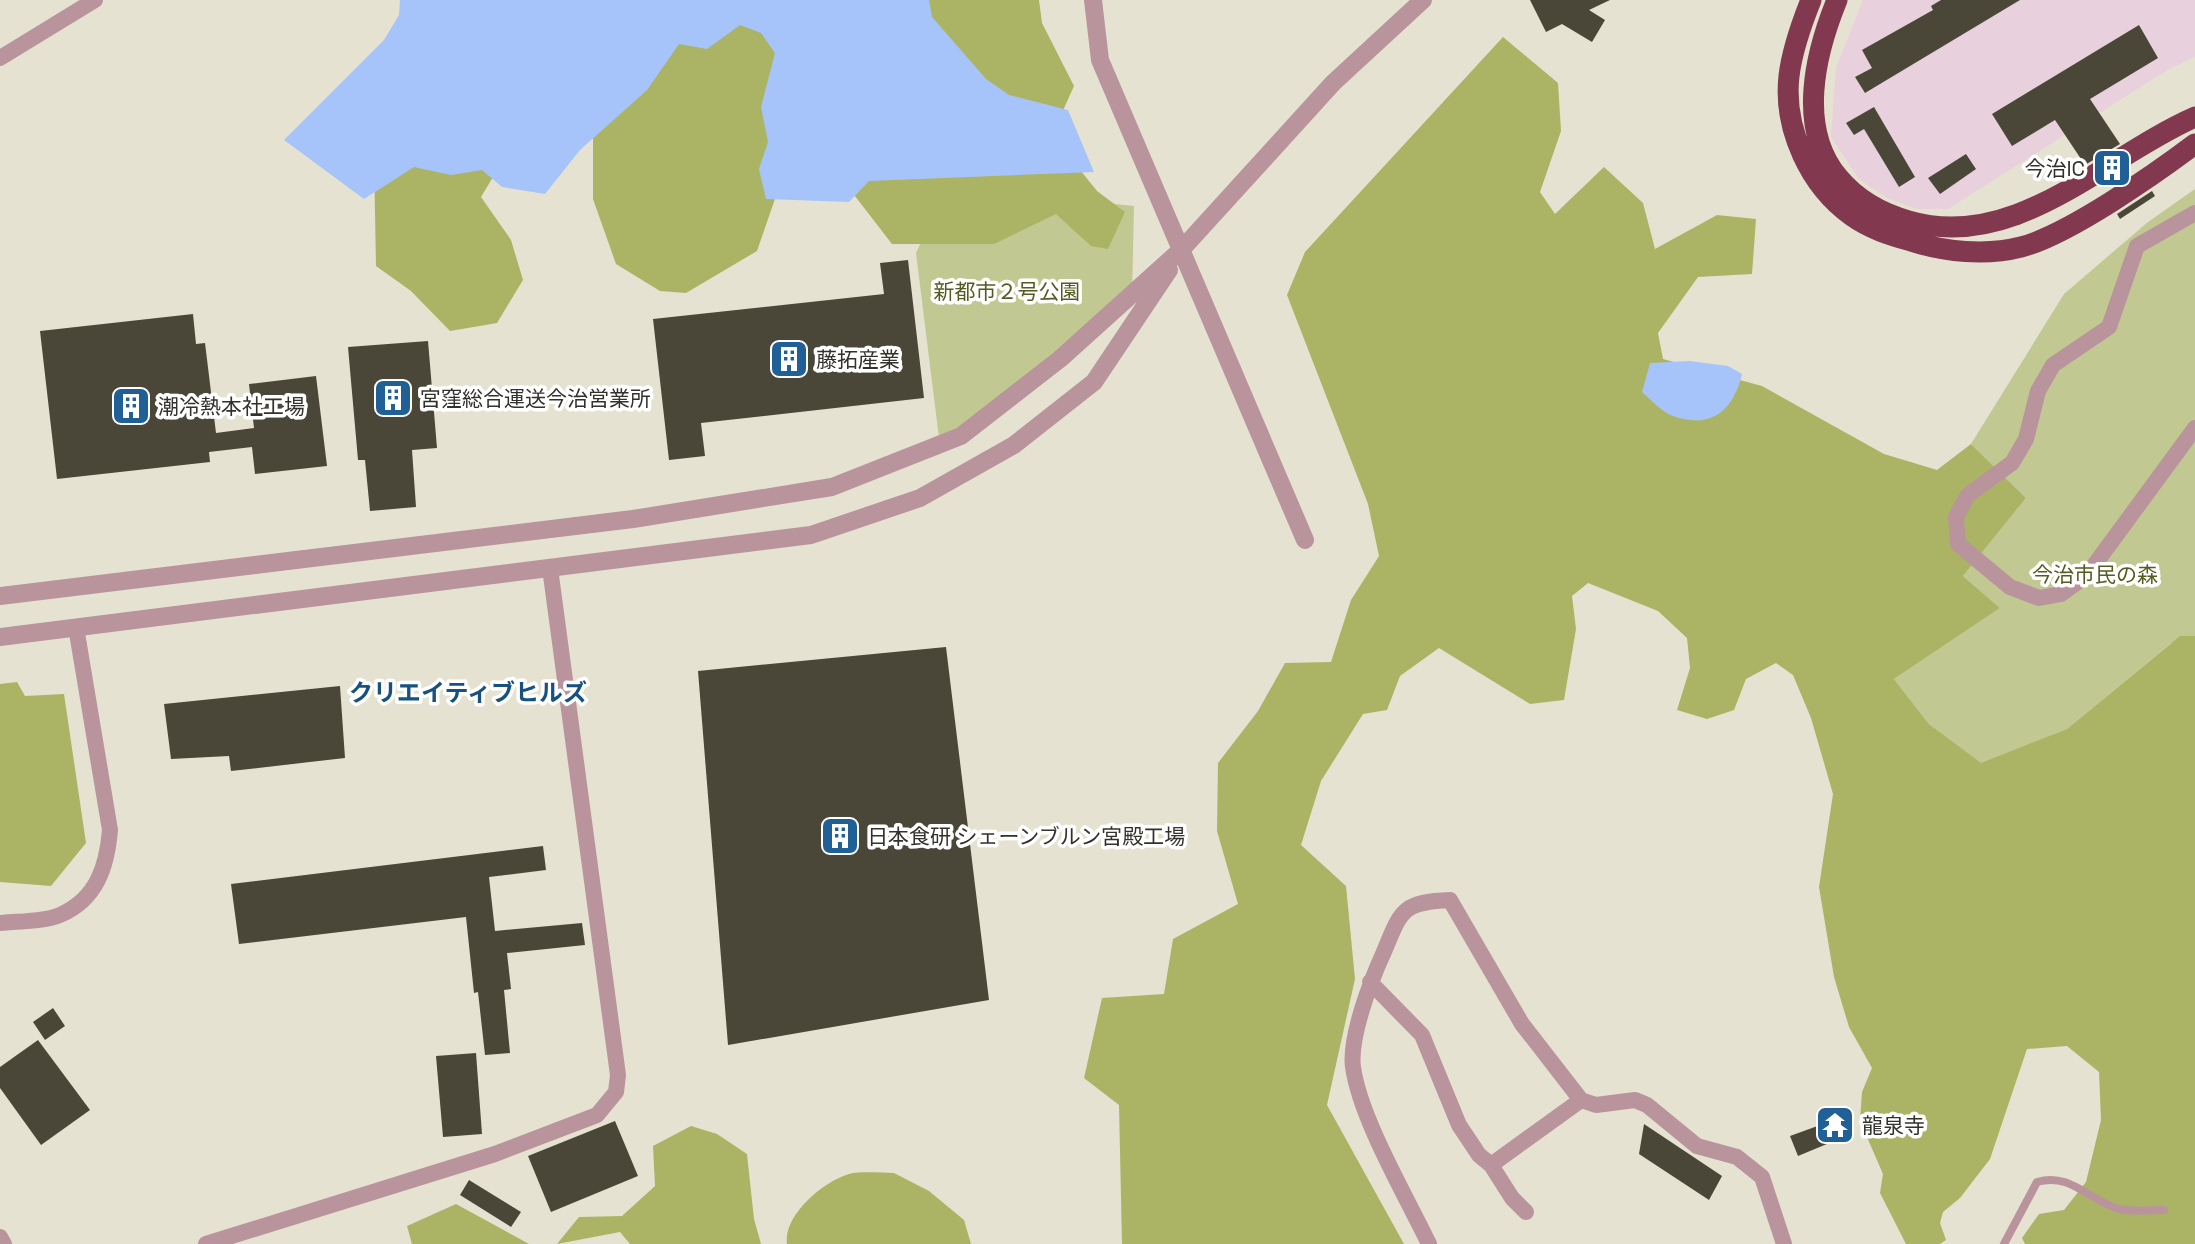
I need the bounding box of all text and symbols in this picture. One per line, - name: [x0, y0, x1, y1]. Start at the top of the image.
- building icon: 今治IC: [2091, 147, 2133, 189]
- place label: 今治IC: [2024, 155, 2085, 182]
- park label: 新都市２号公園: [934, 278, 1081, 305]
- building icon: 藤拓産業: [768, 338, 810, 380]
- place label: 藤拓産業: [816, 346, 900, 373]
- building icon: 宮窪総合運送今治営業所: [372, 377, 414, 419]
- building icon: 潮冷熱本社工場: [110, 385, 152, 427]
- place label: 宮窪総合運送今治営業所: [420, 385, 651, 412]
- place label: 潮冷熱本社工場: [158, 393, 305, 420]
- park label: 今治市民の森: [2032, 561, 2158, 588]
- district label: クリエイティブヒルズ: [349, 677, 587, 708]
- building icon: 日本食研 シェーンブルン宮殿工場: [819, 815, 861, 857]
- place label: 日本食研 シェーンブルン宮殿工場: [867, 823, 1185, 850]
- temple icon: 龍泉寺: [1814, 1104, 1856, 1146]
- place label: 龍泉寺: [1862, 1112, 1925, 1139]

